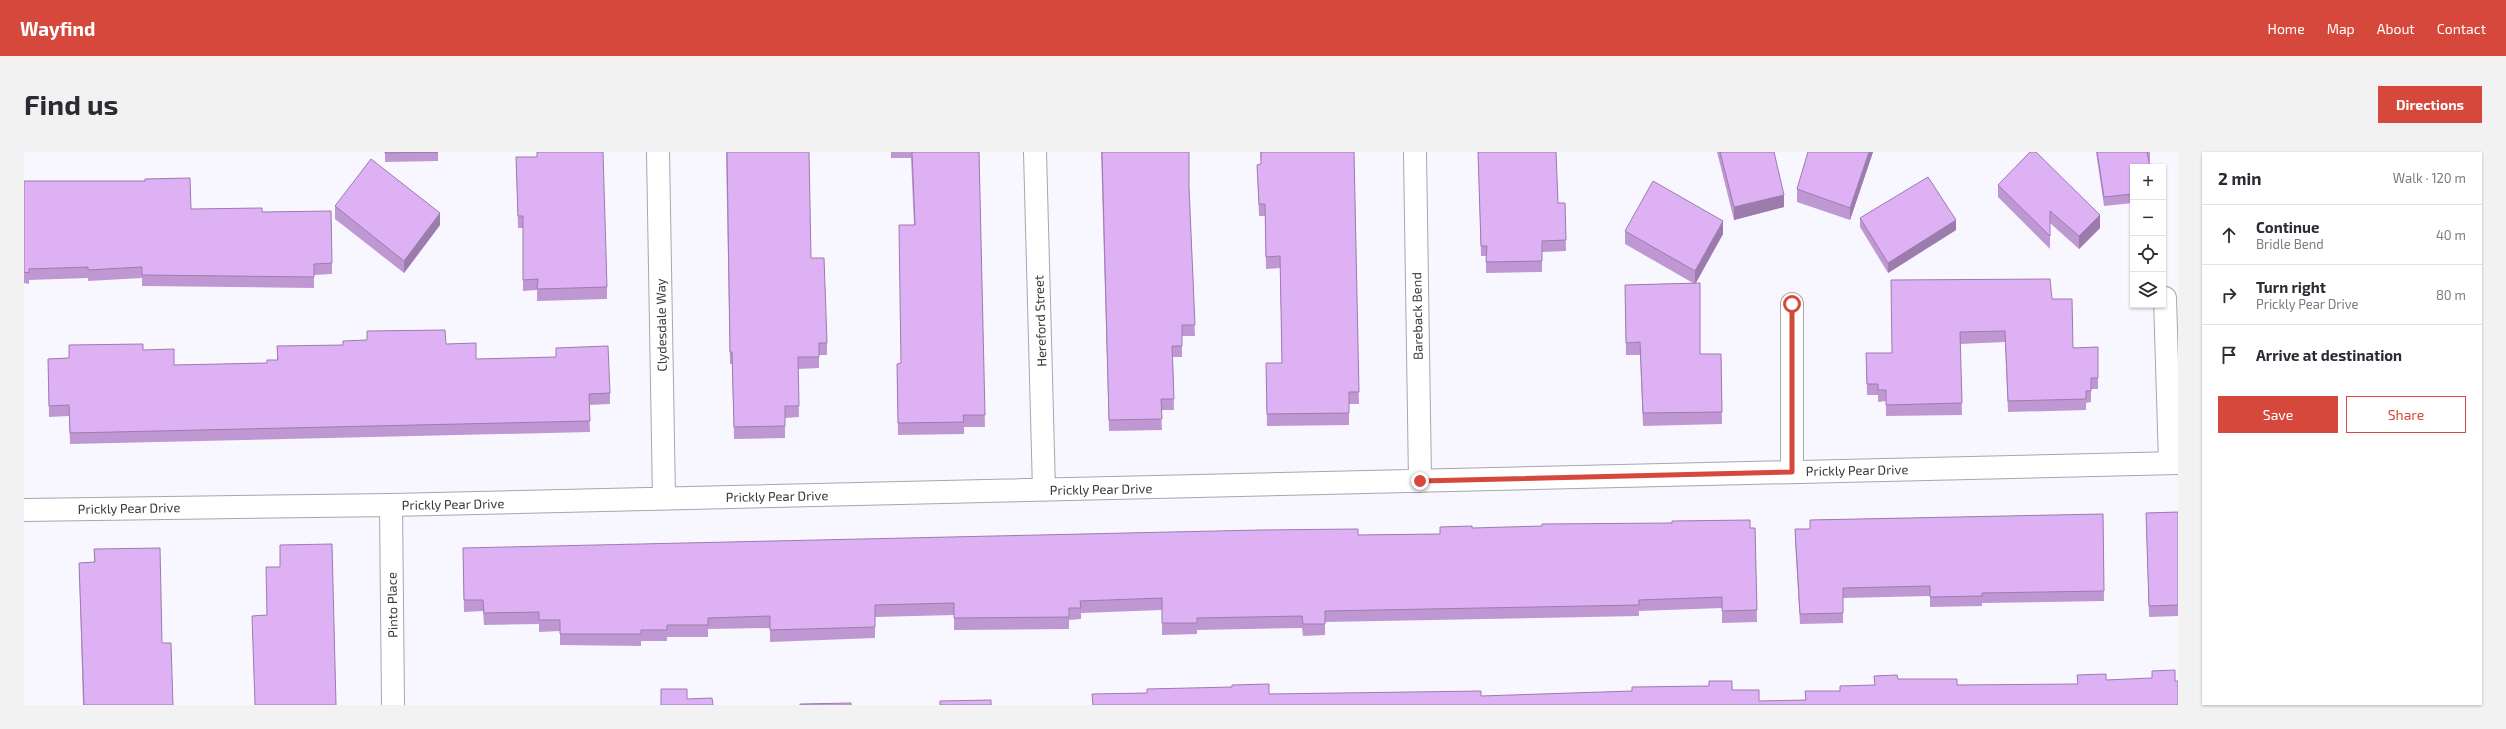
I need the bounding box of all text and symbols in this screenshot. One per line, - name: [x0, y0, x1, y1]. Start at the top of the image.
- text: Wayfind: [20, 17, 95, 40]
- text: Home: [2268, 20, 2305, 37]
- text: Map: [2327, 20, 2355, 37]
- text: About: [2377, 20, 2415, 37]
- text: Contact: [2437, 20, 2486, 37]
- button: Directions: [2378, 86, 2482, 123]
- text: Find us: [24, 87, 118, 121]
- map controls: [2130, 164, 2166, 308]
- button: +: [2130, 164, 2166, 200]
- text: 2 min: [2218, 168, 2261, 188]
- text: Walk · 120 m: [2393, 170, 2466, 186]
- button: −: [2130, 200, 2166, 236]
- text: Continue: [2256, 218, 2319, 236]
- icon: ahead: [2218, 224, 2240, 246]
- text: 40 m: [2436, 227, 2466, 243]
- button: locate: [2130, 236, 2166, 272]
- text: Bridle Bend: [2256, 236, 2324, 252]
- street label: Bareback Bend: [1408, 272, 1426, 360]
- button: layers: [2130, 272, 2166, 308]
- street label: Hereford Street: [1030, 275, 1050, 367]
- street label: Clydesdale Way: [652, 278, 670, 372]
- text: Turn right: [2256, 278, 2326, 296]
- icon: right: [2218, 284, 2240, 306]
- text: 80 m: [2436, 287, 2466, 303]
- route start: [1783, 295, 1801, 313]
- text: Prickly Pear Drive: [2256, 296, 2359, 312]
- icon: arrive: [2218, 344, 2240, 366]
- text: Arrive at destination: [2256, 346, 2402, 364]
- button: Save: [2218, 396, 2338, 433]
- button: Share: [2346, 396, 2466, 433]
- street label: Prickly Pear Drive: [1806, 461, 1908, 479]
- route end: [1411, 472, 1429, 490]
- street label: Prickly Pear Drive: [1050, 480, 1152, 498]
- street label: Prickly Pear Drive: [726, 487, 828, 505]
- street label: Prickly Pear Drive: [402, 495, 504, 513]
- street label: Prickly Pear Drive: [78, 499, 180, 517]
- street label: Pinto Place: [383, 572, 401, 638]

